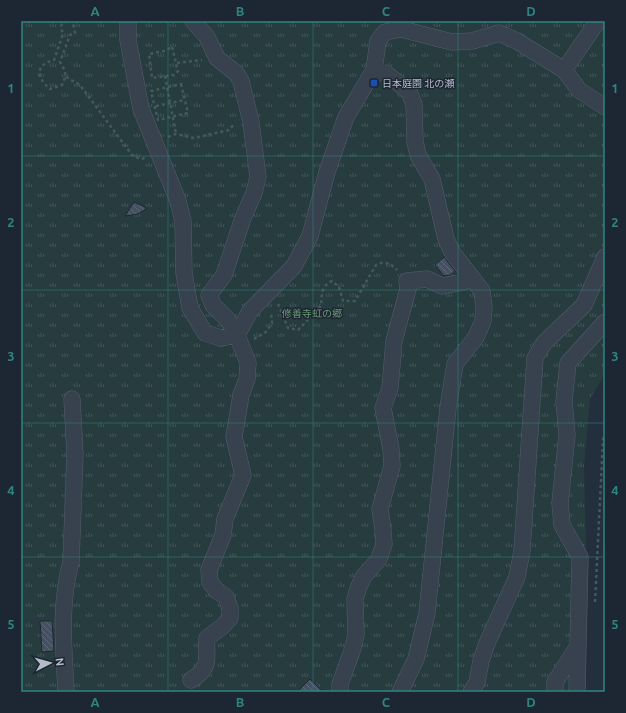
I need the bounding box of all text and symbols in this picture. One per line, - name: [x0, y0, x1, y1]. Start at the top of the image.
- text: A: [90, 4, 100, 18]
- text: B: [236, 4, 245, 18]
- text: C: [382, 4, 391, 18]
- text: D: [526, 4, 536, 18]
- marker: 日本庭園 北の瀬: [369, 78, 379, 88]
- place label: 日本庭園 北の瀬: [382, 78, 455, 89]
- text: 1: [7, 81, 15, 95]
- text: 1: [611, 81, 619, 95]
- text: 2: [7, 215, 15, 229]
- text: 2: [611, 215, 619, 229]
- park label: 修善寺虹の郷: [281, 308, 342, 319]
- text: 3: [7, 349, 15, 363]
- text: 3: [611, 349, 619, 363]
- text: 4: [7, 483, 15, 497]
- text: 4: [611, 483, 619, 497]
- text: 5: [7, 617, 15, 631]
- text: 5: [611, 617, 619, 631]
- north arrow: [30, 643, 70, 683]
- text: N: [54, 657, 66, 667]
- text: A: [90, 695, 100, 709]
- text: B: [236, 695, 245, 709]
- text: C: [382, 695, 391, 709]
- text: D: [526, 695, 536, 709]

